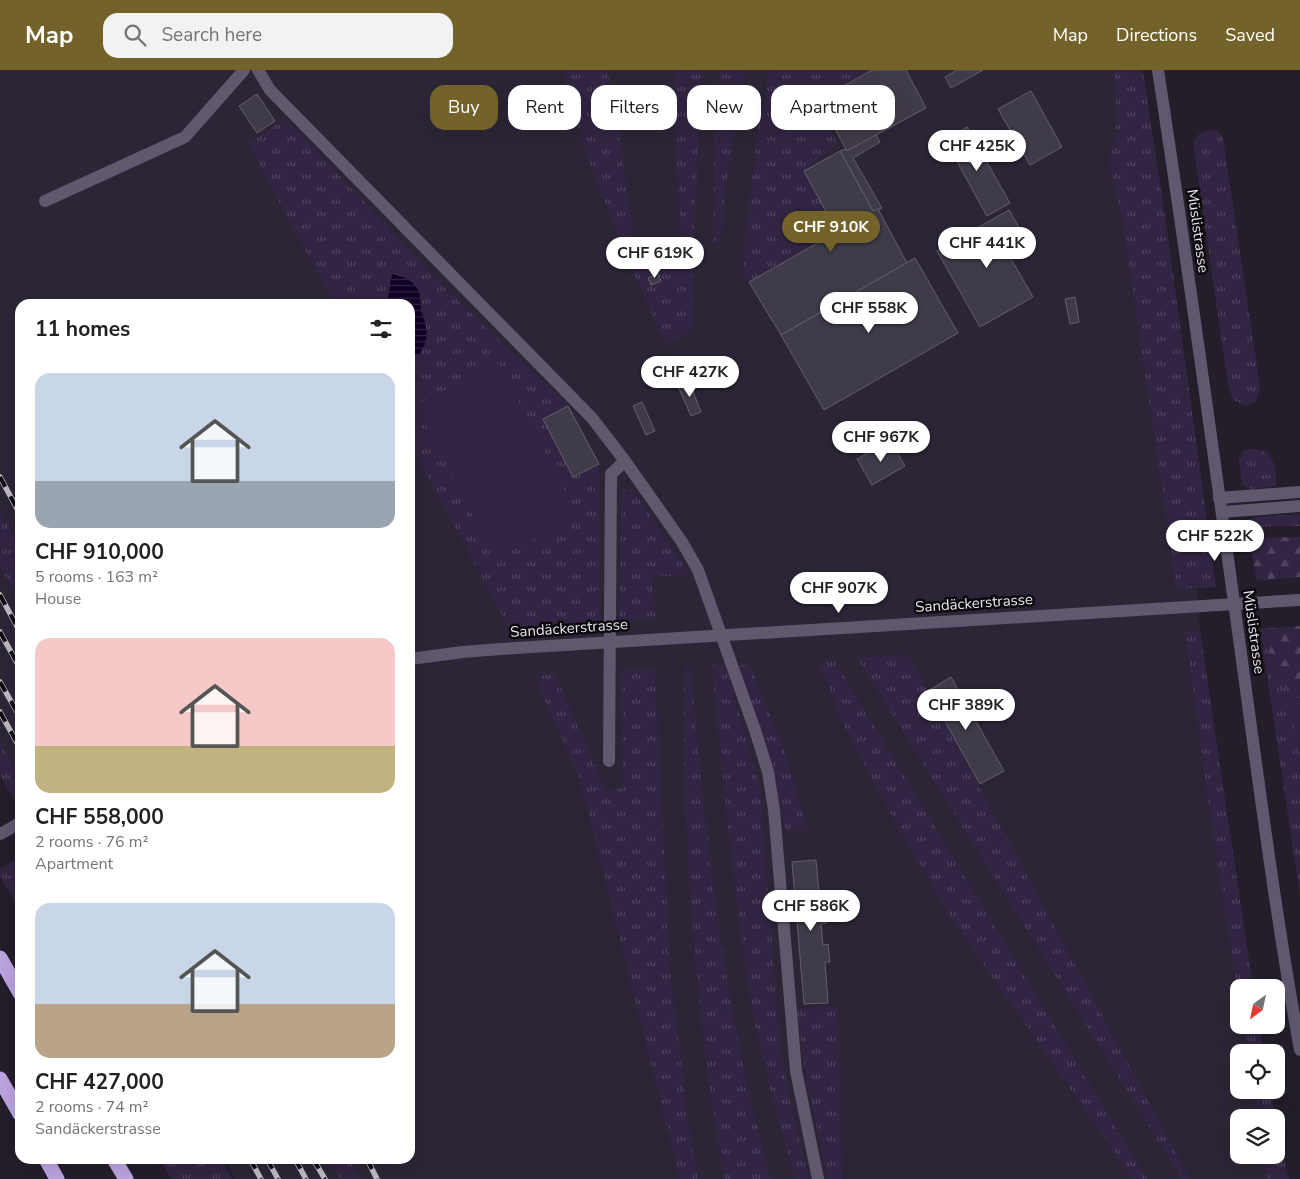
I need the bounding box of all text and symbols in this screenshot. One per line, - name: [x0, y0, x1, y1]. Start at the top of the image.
- search box: [103, 13, 453, 58]
- text: Map: [25, 19, 73, 51]
- icon: search: [121, 21, 149, 49]
- text: Search here: [161, 22, 262, 48]
- text: Map: [1053, 23, 1088, 47]
- text: Directions: [1116, 23, 1197, 47]
- text: Saved: [1225, 23, 1275, 47]
- chip: Buy: [430, 85, 498, 130]
- chip: Rent: [508, 85, 581, 130]
- chip: Filters: [591, 85, 677, 130]
- chip: New: [687, 85, 761, 130]
- chip: Apartment: [771, 85, 895, 130]
- pin: CHF 425K: [925, 129, 1029, 172]
- text: CHF 425K: [939, 135, 1015, 157]
- street label: Müslistrasse: [1182, 188, 1214, 274]
- pin: CHF 910K: [779, 210, 883, 253]
- text: CHF 910K: [793, 216, 869, 238]
- pin: CHF 441K: [935, 226, 1039, 269]
- text: CHF 441K: [949, 232, 1025, 254]
- pin: CHF 619K: [603, 236, 707, 279]
- text: CHF 619K: [617, 242, 693, 264]
- pin: CHF 558K: [817, 292, 921, 334]
- text: CHF 558K: [831, 297, 907, 319]
- text: 11 homes: [35, 315, 130, 343]
- icon: filters: [367, 315, 395, 343]
- pin: CHF 427K: [638, 356, 742, 398]
- text: CHF 427K: [652, 361, 728, 383]
- icon: home: [170, 406, 260, 496]
- pin: CHF 967K: [829, 420, 933, 463]
- text: CHF 967K: [843, 426, 919, 448]
- pin: CHF 522K: [1163, 520, 1267, 562]
- text: CHF 522K: [1177, 525, 1253, 547]
- text: CHF 910,000: [35, 538, 164, 566]
- text: 5 rooms · 163 m²: [35, 566, 158, 588]
- pin: CHF 907K: [787, 572, 891, 614]
- text: CHF 907K: [801, 577, 877, 599]
- text: House: [35, 588, 81, 610]
- street label: Sandäckerstrasse: [914, 589, 1034, 617]
- street label: Müslistrasse: [1238, 589, 1270, 675]
- street label: Sandäckerstrasse: [509, 614, 629, 642]
- icon: home: [170, 671, 260, 761]
- pin: CHF 389K: [914, 688, 1018, 731]
- text: CHF 389K: [928, 694, 1004, 716]
- text: CHF 558,000: [35, 803, 164, 831]
- text: 2 rooms · 76 m²: [35, 831, 148, 853]
- text: Apartment: [35, 853, 113, 875]
- pin: CHF 586K: [759, 890, 863, 932]
- text: CHF 586K: [773, 895, 849, 917]
- icon: home: [170, 936, 260, 1026]
- north arrow: [1230, 979, 1285, 1034]
- map controls: [1230, 979, 1285, 1164]
- button: locate: [1230, 1044, 1285, 1099]
- text: CHF 427,000: [35, 1068, 164, 1096]
- text: 2 rooms · 74 m²: [35, 1096, 148, 1118]
- button: layers: [1230, 1109, 1285, 1164]
- text: Sandäckerstrasse: [35, 1118, 161, 1140]

